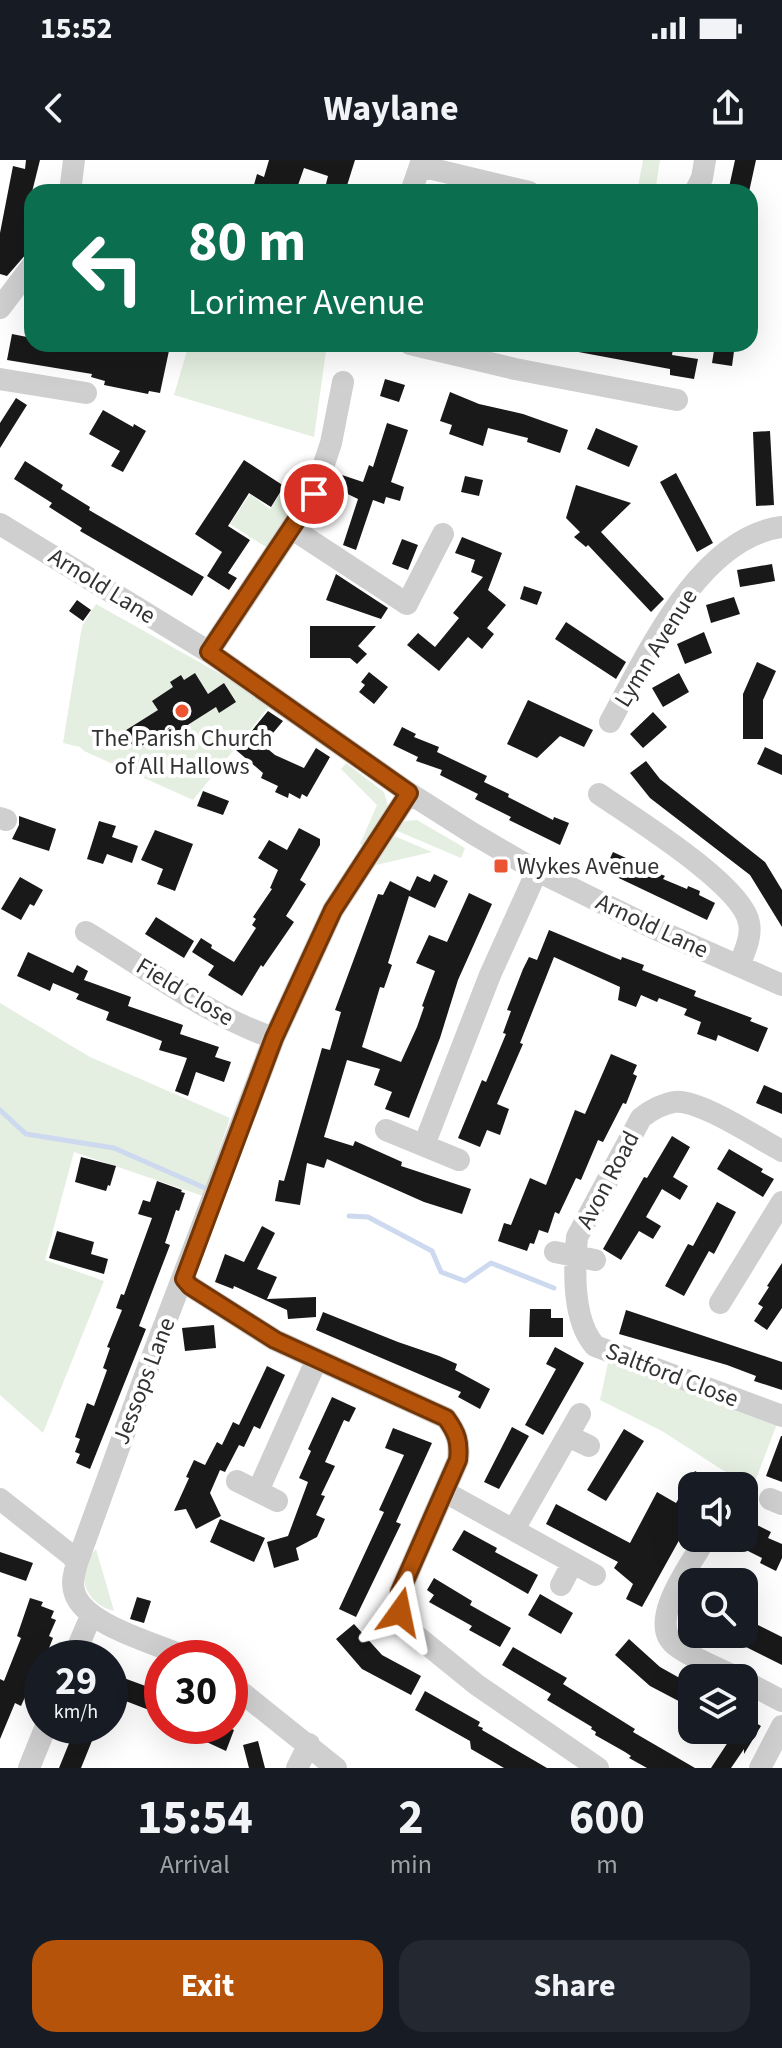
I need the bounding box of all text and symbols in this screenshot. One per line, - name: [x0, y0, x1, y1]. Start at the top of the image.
- text: 15:52: [40, 7, 112, 50]
- text: Waylane: [323, 83, 459, 134]
- icon: back: [32, 86, 76, 130]
- icon: share: [706, 86, 750, 130]
- text: 80 m: [188, 203, 306, 282]
- icon: left: [56, 216, 160, 320]
- text: Lorimer Avenue: [188, 277, 424, 328]
- pin: [280, 460, 348, 528]
- icon: arrive: [292, 472, 336, 516]
- street label: Arnold Lane: [42, 539, 162, 633]
- street label: Lymn Avenue: [606, 582, 706, 714]
- marker: The Parish Church of All Hallows: [173, 702, 191, 720]
- place label: The Parish Church of All Hallows: [91, 721, 273, 784]
- place label: Wykes Avenue: [517, 849, 659, 884]
- marker: Wykes Avenue: [492, 857, 510, 875]
- street label: Arnold Lane: [590, 885, 714, 967]
- street label: Field Close: [129, 949, 241, 1035]
- street label: Avon Road: [568, 1125, 648, 1235]
- street label: Jessops Lane: [104, 1312, 184, 1450]
- street label: Saltford Close: [601, 1334, 743, 1416]
- map controls: [678, 1472, 758, 1744]
- button: sound: [678, 1472, 758, 1552]
- button: search: [678, 1568, 758, 1648]
- position arrow: [358, 1570, 442, 1654]
- speed limit sign: 30: [144, 1640, 248, 1744]
- text: 29: [55, 1653, 97, 1710]
- button: layers: [678, 1664, 758, 1744]
- text: km/h: [54, 1698, 98, 1726]
- text: 15:54: [137, 1784, 253, 1852]
- text: 2: [398, 1784, 424, 1852]
- text: 600: [569, 1784, 645, 1852]
- text: Arrival: [160, 1846, 230, 1883]
- text: min: [390, 1846, 432, 1883]
- text: m: [596, 1846, 618, 1883]
- button: Exit: [32, 1940, 383, 2032]
- button: Share: [399, 1940, 750, 2032]

